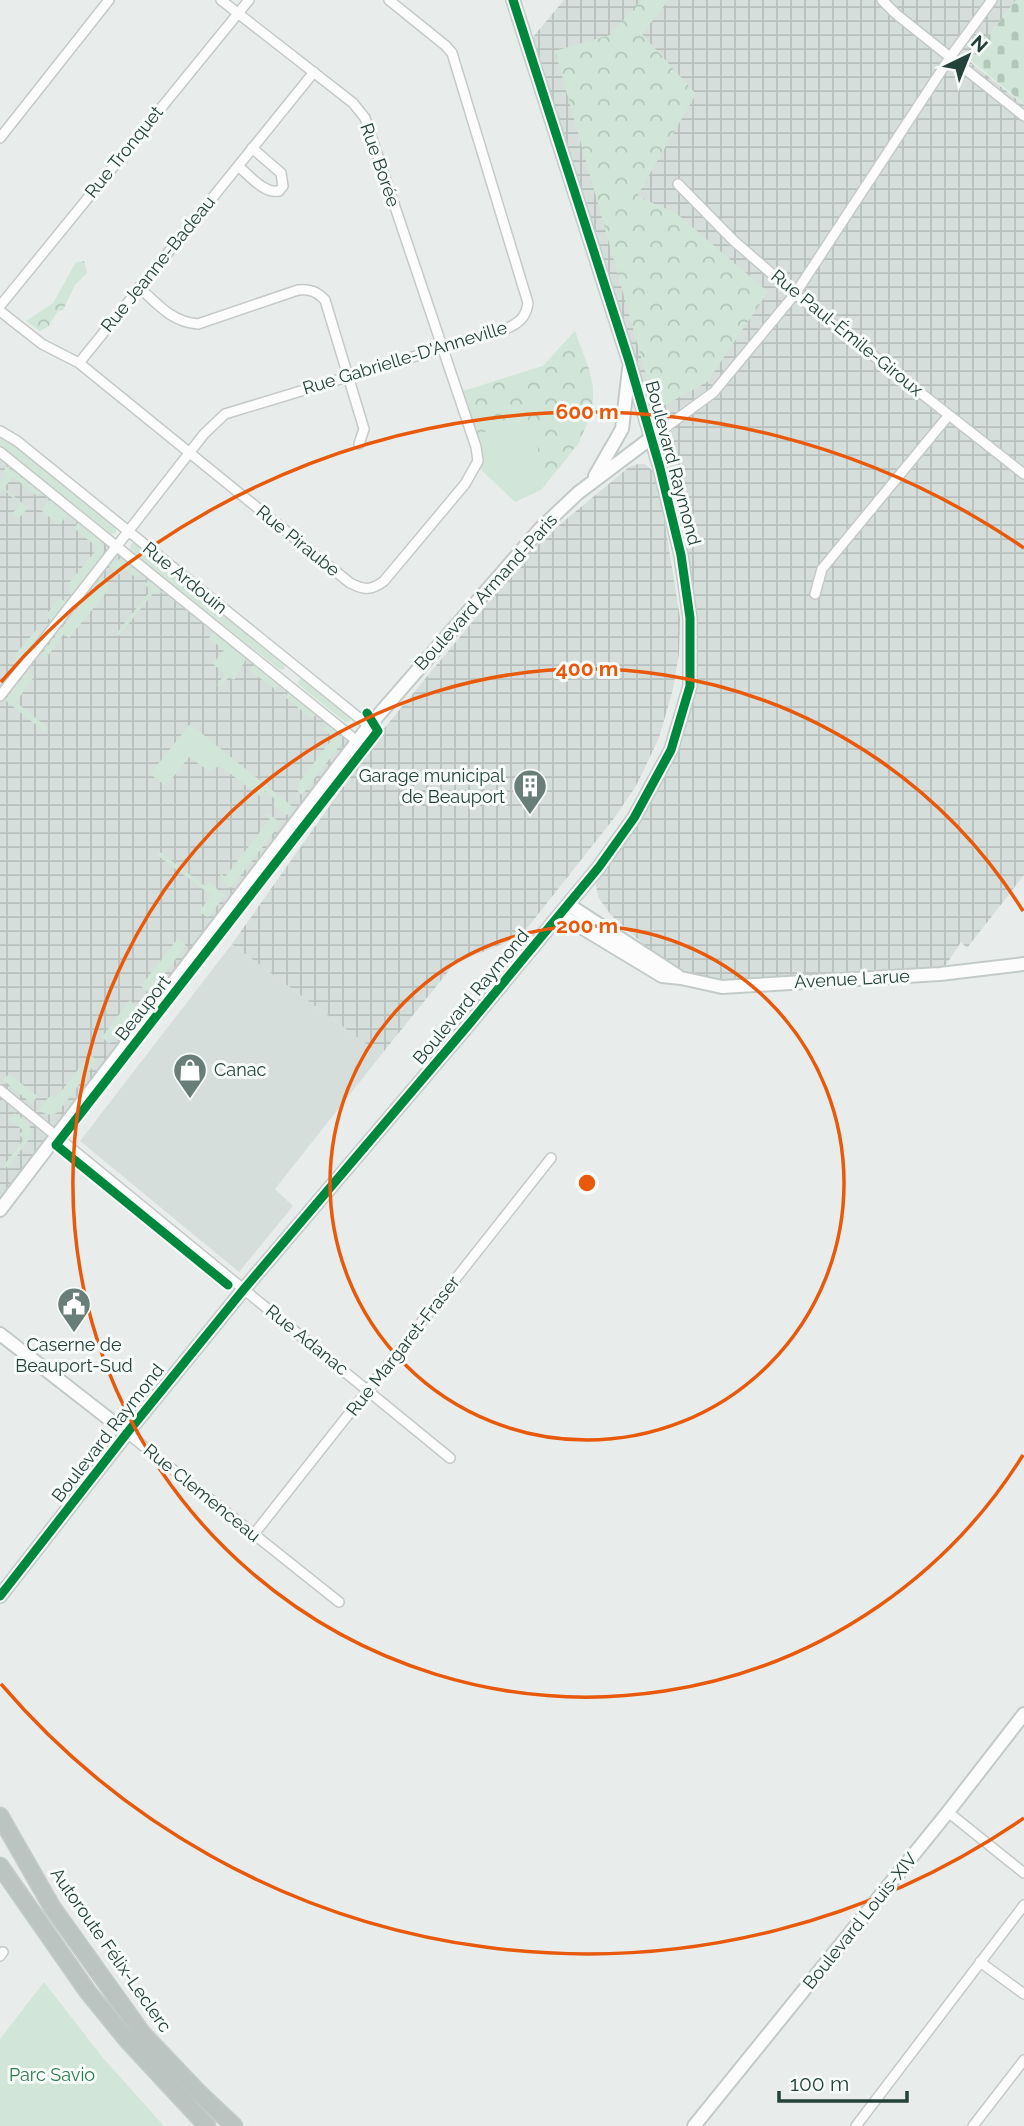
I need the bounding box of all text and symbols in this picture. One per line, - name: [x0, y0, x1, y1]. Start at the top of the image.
- north arrow: [933, 21, 1003, 91]
- text: N: [967, 31, 992, 57]
- street label: Rue Tronquet: [80, 102, 167, 202]
- street label: Rue Borée: [356, 120, 405, 210]
- street label: Rue Jeanne-Badeau: [96, 191, 219, 336]
- street label: Rue Paul-Émile-Giroux: [767, 264, 928, 400]
- street label: Rue Gabrielle-D'Anneville: [300, 316, 510, 399]
- street label: Boulevard Raymond: [641, 378, 706, 547]
- text: 600 m: [555, 399, 619, 424]
- street label: Rue Piraube: [252, 501, 345, 581]
- street label: Boulevard Armand-Paris: [410, 509, 562, 674]
- street label: Rue Ardouin: [139, 537, 232, 618]
- text: 400 m: [556, 656, 618, 681]
- place label: Garage municipal de Beauport: [359, 765, 505, 807]
- building icon: Garage municipal de Beauport: [511, 767, 549, 816]
- text: 200 m: [556, 913, 618, 938]
- street label: Boulevard Raymond: [408, 925, 533, 1068]
- street label: Avenue Larue: [794, 965, 911, 992]
- street label: Beauport: [111, 971, 175, 1045]
- shop icon: Canac: [171, 1051, 209, 1100]
- place label: Canac: [214, 1059, 266, 1080]
- centre of rings: [575, 1171, 599, 1195]
- street label: Rue Margaret-Fraser: [341, 1271, 464, 1420]
- public building icon: Caserne de Beauport-Sud: [55, 1285, 93, 1334]
- street label: Rue Adanac: [262, 1300, 353, 1379]
- place label: Caserne de Beauport-Sud: [15, 1334, 133, 1376]
- street label: Boulevard Raymond: [47, 1359, 168, 1506]
- street label: Rue Clemenceau: [140, 1439, 265, 1546]
- street label: Boulevard Louis-XIV: [798, 1848, 921, 1993]
- street label: Autoroute Félix-Leclerc: [47, 1864, 176, 2036]
- scale bar: [779, 2060, 907, 2104]
- park label: Parc Savio: [9, 2064, 95, 2085]
- text: 100 m: [790, 2071, 849, 2096]

